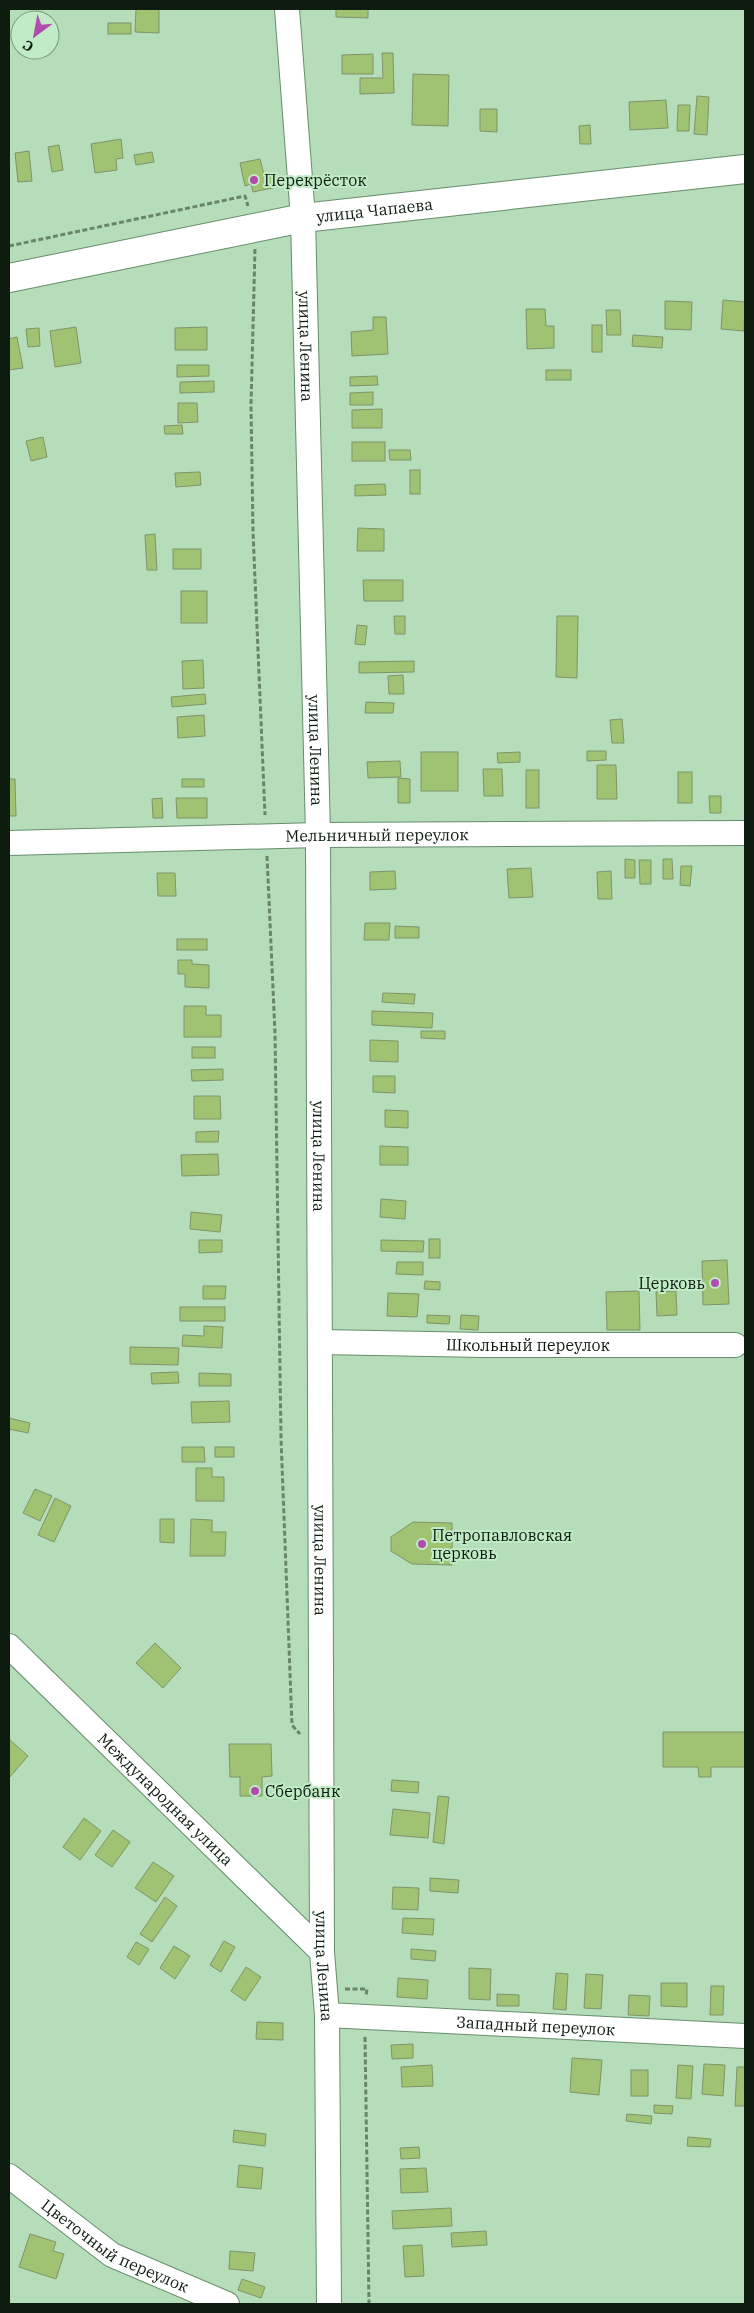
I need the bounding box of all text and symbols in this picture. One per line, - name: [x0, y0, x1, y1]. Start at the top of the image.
- north arrow: [10, 10, 60, 60]
- text: С: [19, 36, 37, 56]
- place label: Перекрёсток: [264, 170, 367, 190]
- marker: Перекрёсток: [248, 174, 260, 186]
- street label: улица Чапаева: [315, 194, 434, 226]
- street label: улица Ленина: [295, 291, 317, 402]
- street label: улица Ленина: [305, 694, 327, 806]
- street label: Мельничный переулок: [285, 824, 469, 846]
- street label: улица Ленина: [309, 1101, 329, 1212]
- place label: Церковь: [639, 1273, 705, 1293]
- marker: Церковь: [709, 1277, 721, 1289]
- street label: Школьный переулок: [446, 1334, 611, 1355]
- street label: улица Ленина: [310, 1505, 331, 1616]
- place label: Петропавловская церковь: [432, 1525, 572, 1563]
- marker: Петропавловская церковь: [416, 1538, 428, 1550]
- street label: Международная улица: [94, 1729, 238, 1870]
- place label: Сбербанк: [265, 1781, 341, 1801]
- marker: Сбербанк: [249, 1785, 261, 1797]
- street label: улица Ленина: [312, 1911, 337, 2022]
- street label: Западный переулок: [456, 2012, 616, 2039]
- street label: Цветочный переулок: [38, 2195, 192, 2297]

